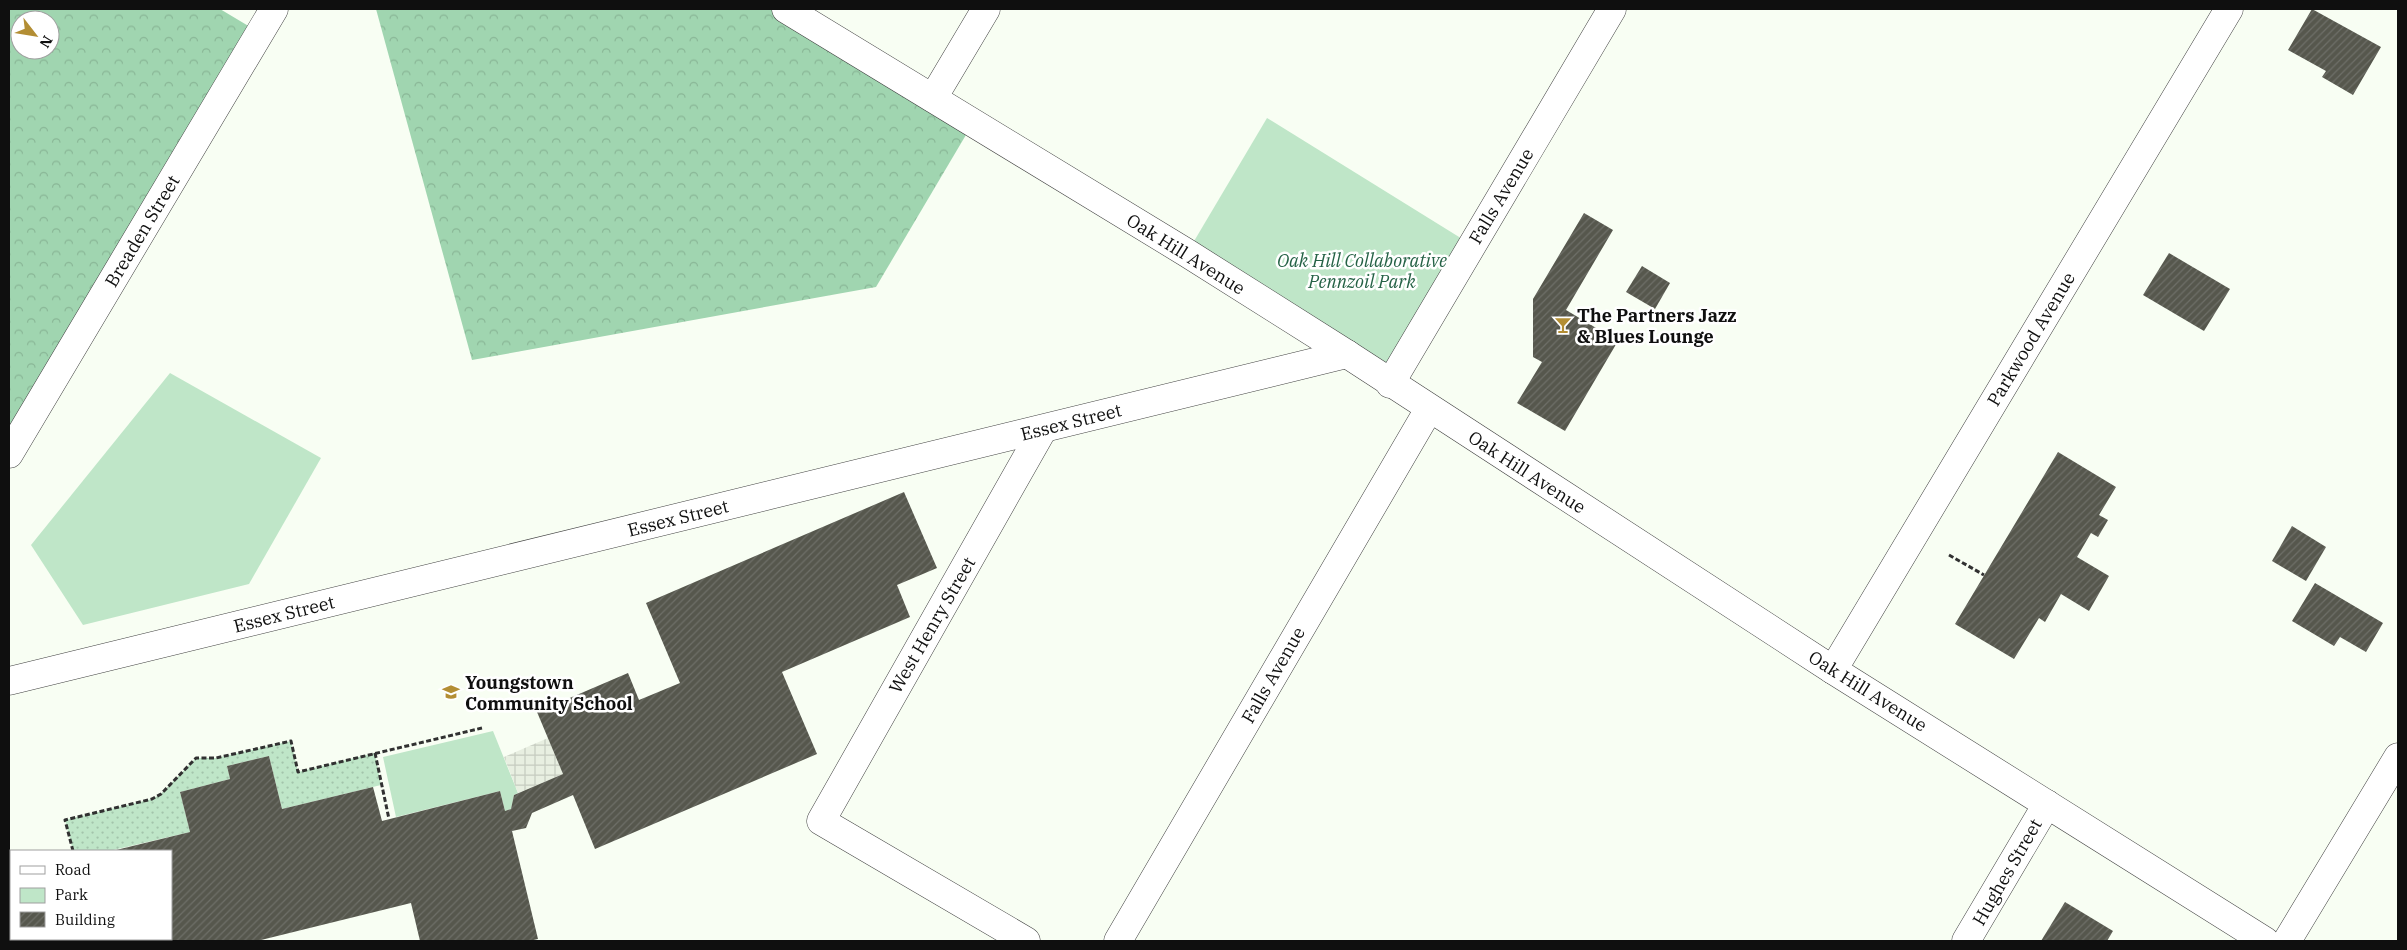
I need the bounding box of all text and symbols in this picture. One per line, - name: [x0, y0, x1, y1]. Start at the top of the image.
- north arrow: [10, 10, 60, 60]
- text: N: [36, 32, 57, 51]
- street label: Falls Avenue: [1463, 144, 1539, 248]
- street label: Breaden Street: [100, 171, 184, 291]
- street label: Oak Hill Avenue: [1122, 208, 1250, 300]
- park label: Oak Hill Collaborative Pennzoil Park: [1277, 249, 1447, 293]
- street label: Parkwood Avenue: [1982, 268, 2080, 410]
- place label: The Partners Jazz & Blues Lounge: [1577, 304, 1736, 348]
- bar icon: The Partners Jazz & Blues Lounge: [1553, 315, 1573, 335]
- street label: Essex Street: [1018, 398, 1124, 446]
- street label: Oak Hill Avenue: [1464, 425, 1590, 519]
- street label: Essex Street: [625, 494, 731, 542]
- street label: West Henry Street: [884, 553, 980, 697]
- street label: Essex Street: [231, 590, 337, 638]
- street label: Falls Avenue: [1236, 623, 1310, 727]
- street label: Oak Hill Avenue: [1804, 645, 1932, 737]
- place label: Youngstown Community School: [465, 671, 633, 715]
- school or university icon: Youngstown Community School: [441, 682, 461, 702]
- street label: Hughes Street: [1967, 814, 2047, 930]
- legend: [10, 850, 172, 940]
- text: Road: [55, 860, 91, 879]
- text: Park: [55, 885, 88, 904]
- text: Building: [55, 910, 115, 929]

